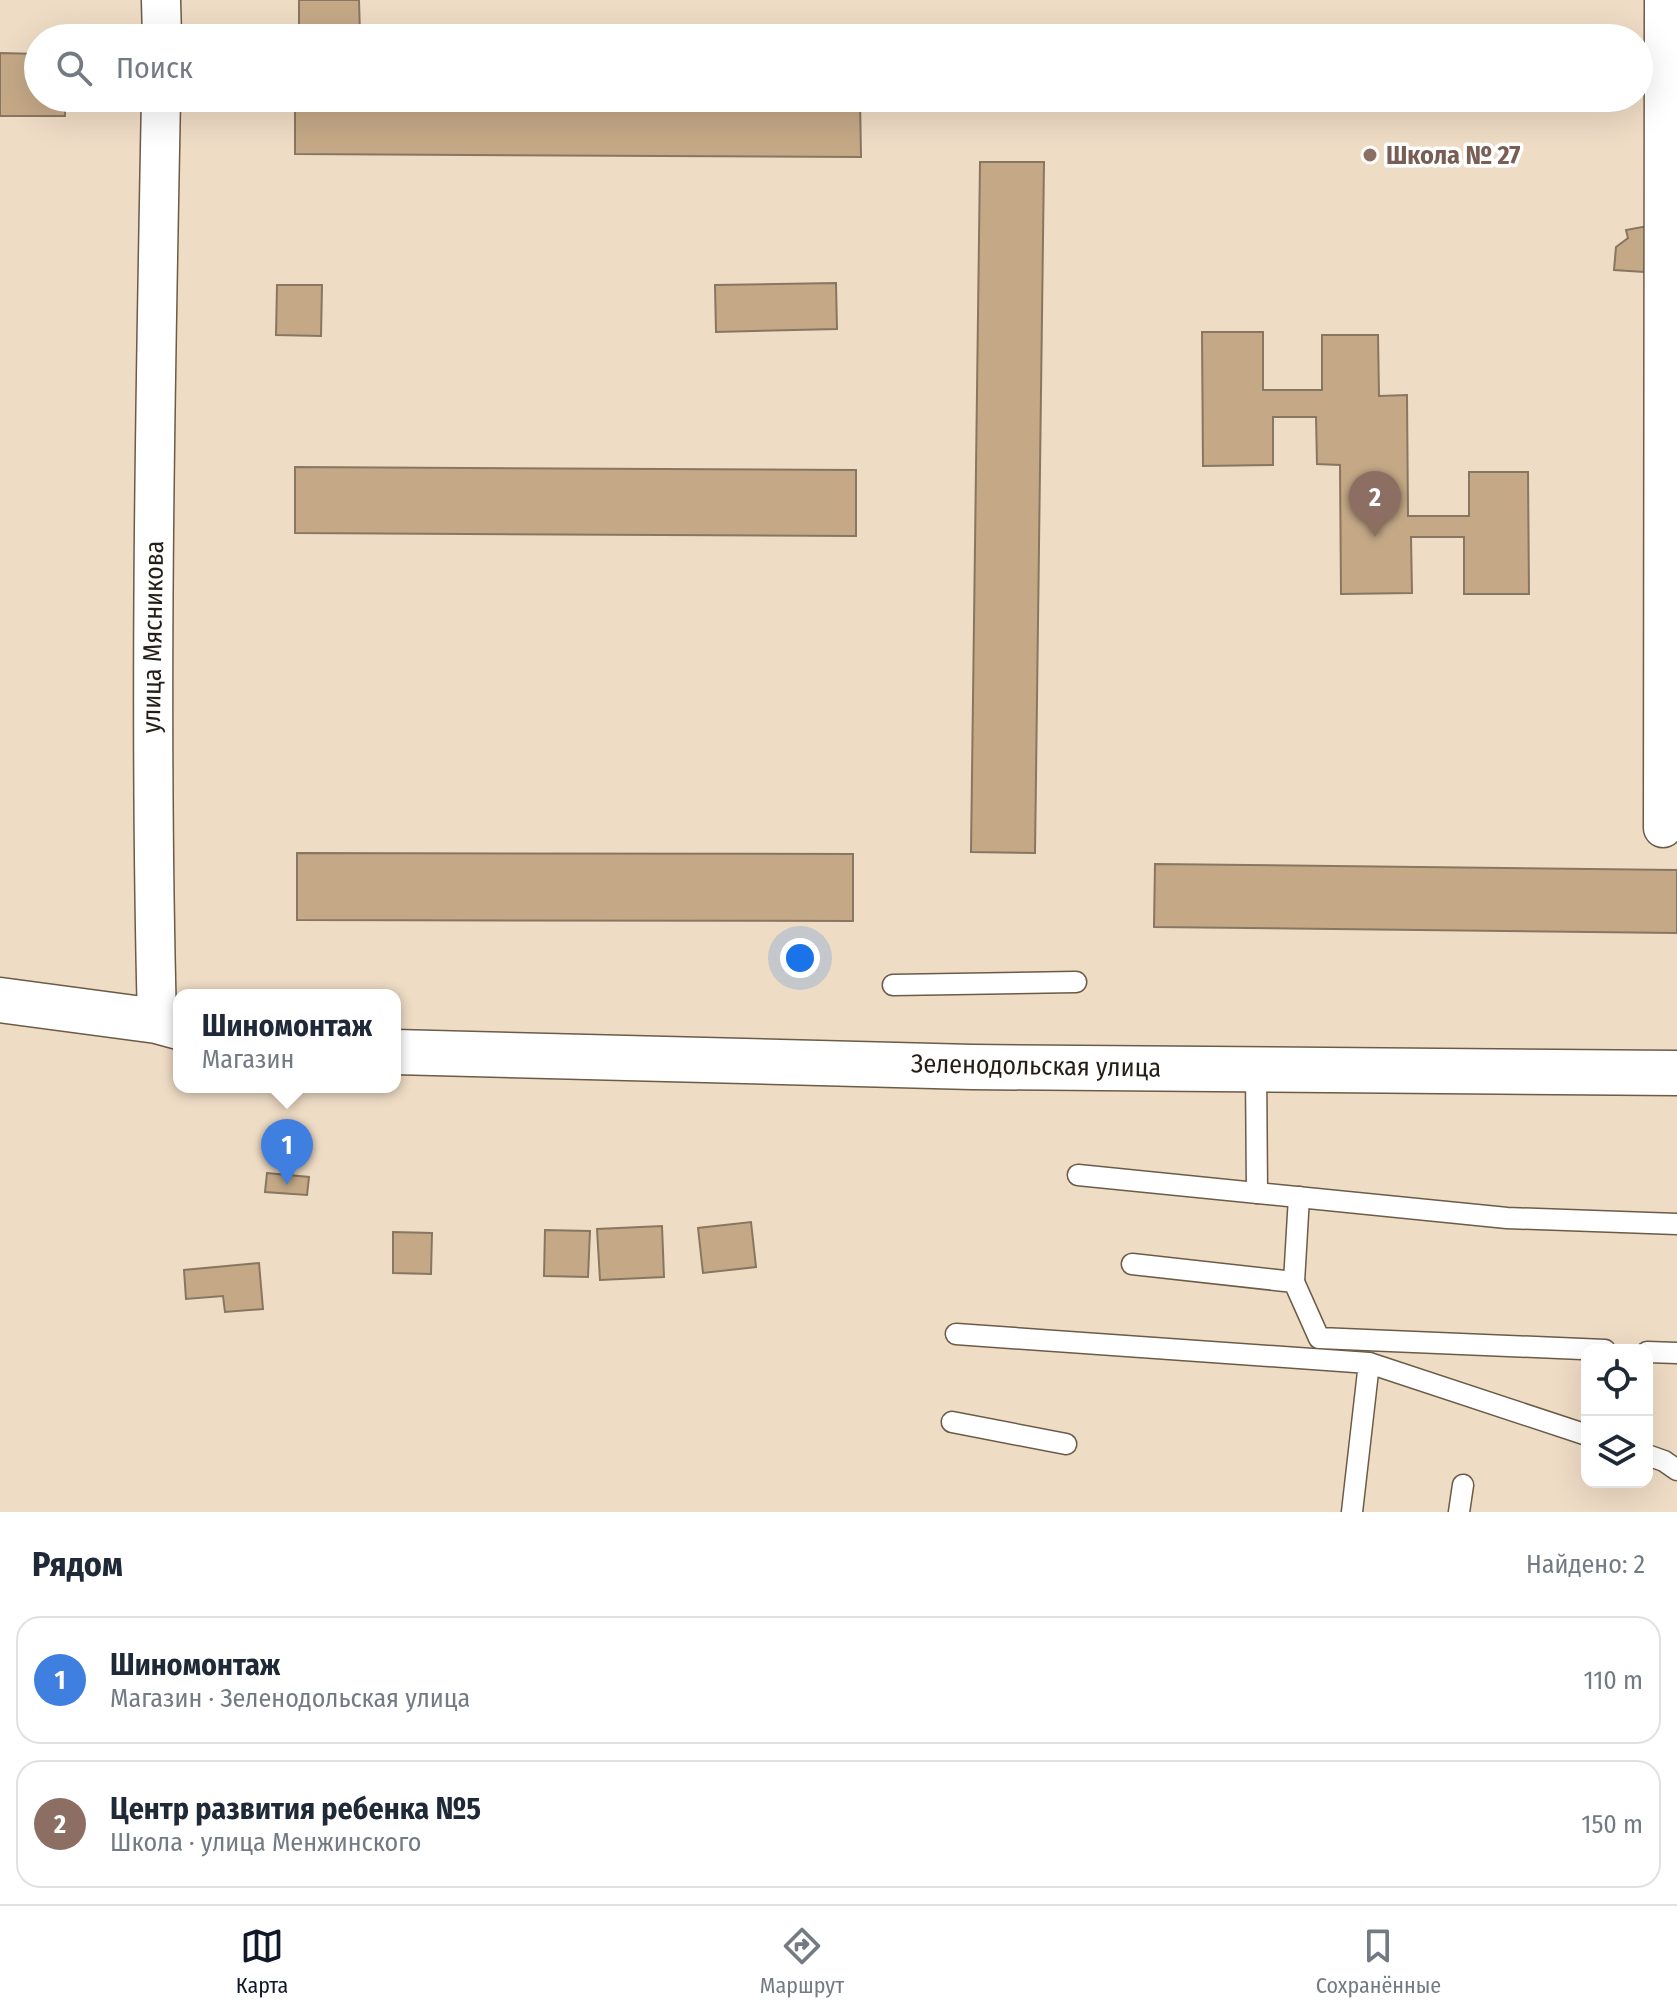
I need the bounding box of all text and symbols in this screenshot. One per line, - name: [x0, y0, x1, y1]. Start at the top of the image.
- search box: [24, 24, 1653, 112]
- icon: search: [52, 46, 96, 90]
- text: Поиск: [116, 50, 193, 86]
- place label: Школа № 27: [1386, 140, 1520, 171]
- marker: Школа № 27: [1361, 146, 1379, 164]
- pin: 2: [1349, 471, 1401, 537]
- street label: улица Мясникова: [136, 540, 170, 734]
- your location: [780, 938, 820, 978]
- popup: [173, 989, 401, 1093]
- text: Шиномонтаж: [202, 1008, 372, 1044]
- text: Магазин: [202, 1044, 294, 1075]
- street label: Зеленодольская улица: [911, 1048, 1161, 1084]
- pin: 1: [261, 1119, 313, 1185]
- map controls: [1581, 1344, 1653, 1488]
- button: locate: [1581, 1344, 1653, 1416]
- button: layers: [1581, 1416, 1653, 1488]
- text: Рядом: [32, 1544, 123, 1585]
- text: Найдено: 2: [1526, 1549, 1645, 1580]
- text: Шиномонтаж: [110, 1647, 280, 1683]
- text: 1: [55, 1665, 66, 1696]
- text: 110 m: [1583, 1665, 1643, 1696]
- text: Магазин · Зеленодольская улица: [110, 1683, 470, 1714]
- text: Центр развития ребенка №5: [110, 1791, 481, 1827]
- text: 2: [54, 1809, 66, 1840]
- text: 150 m: [1581, 1809, 1643, 1840]
- text: Школа · улица Менжинского: [110, 1827, 421, 1858]
- tab: Карта: [236, 1924, 288, 1999]
- tab: Маршрут: [760, 1924, 844, 1999]
- tab: Сохранённые: [1316, 1924, 1441, 1999]

